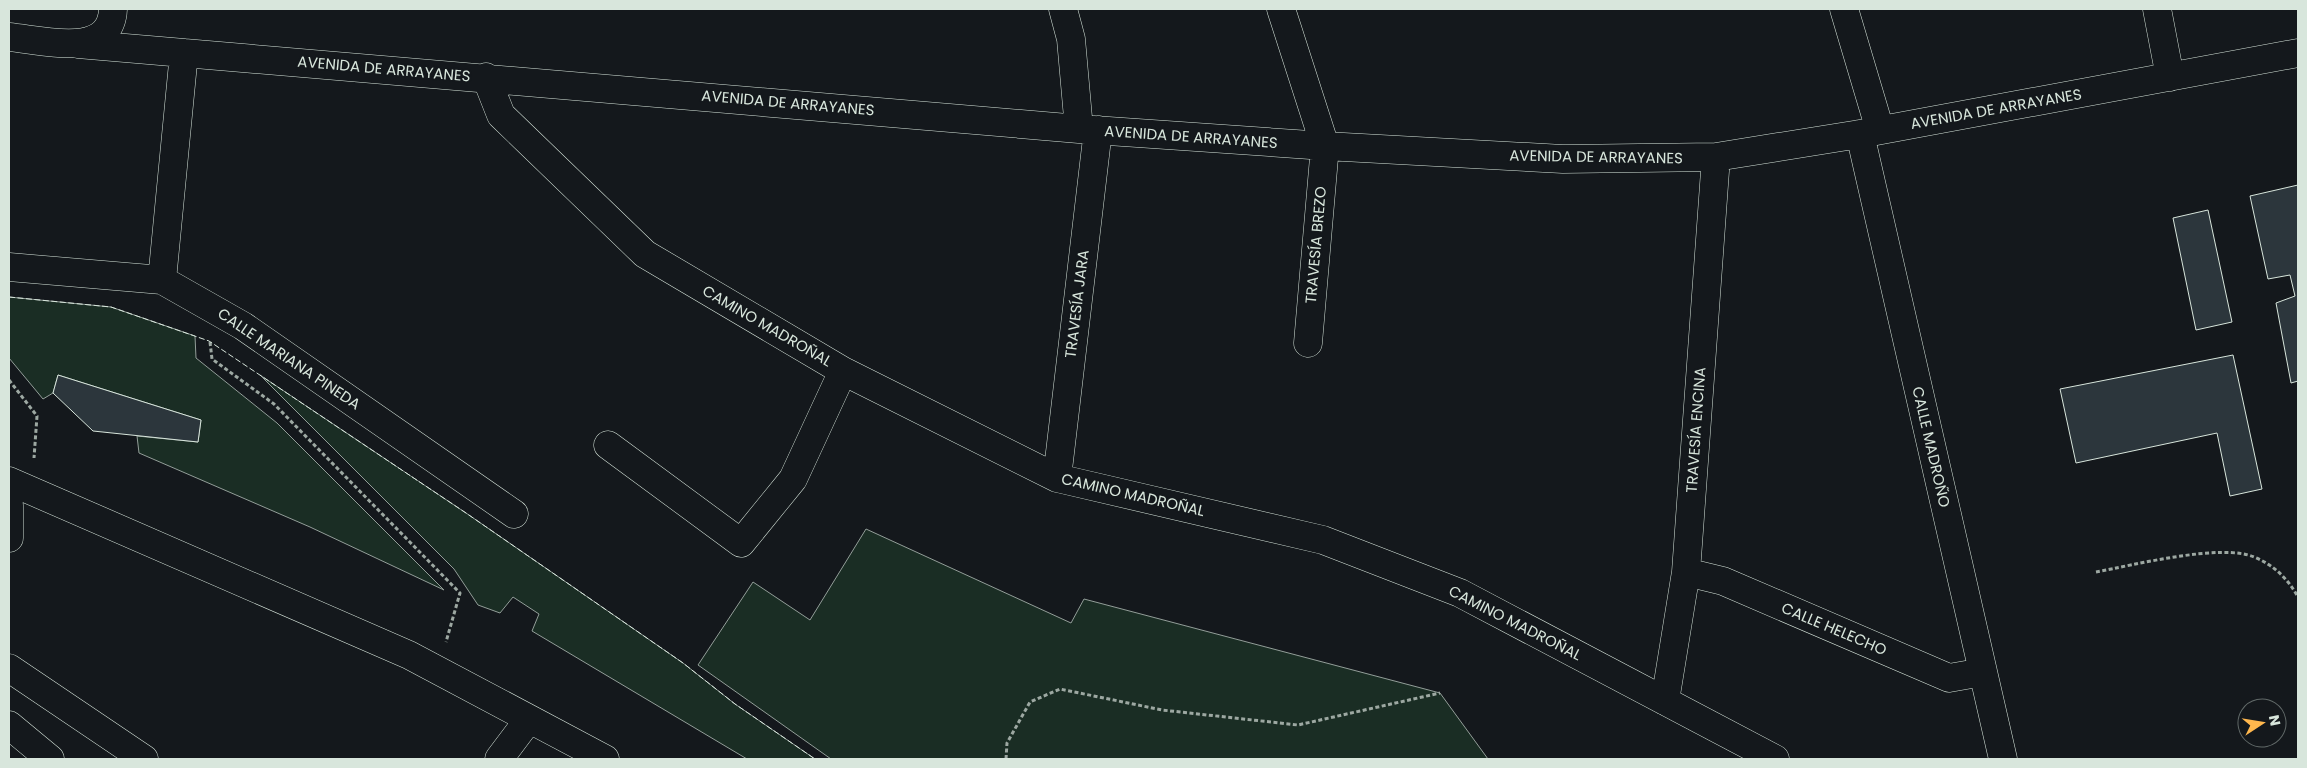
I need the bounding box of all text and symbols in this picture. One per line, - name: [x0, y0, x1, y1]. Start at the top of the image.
- street label: AVENIDA DE ARRAYANES: [297, 50, 471, 87]
- street label: AVENIDA DE ARRAYANES: [1909, 83, 2083, 134]
- street label: AVENIDA DE ARRAYANES: [701, 84, 875, 121]
- street label: AVENIDA DE ARRAYANES: [1104, 120, 1278, 153]
- street label: AVENIDA DE ARRAYANES: [1509, 144, 1683, 169]
- street label: TRAVESÍA BREZO: [1300, 185, 1331, 305]
- street label: TRAVESÍA JARA: [1059, 249, 1094, 359]
- street label: CAMINO MADROÑAL: [699, 280, 836, 371]
- street label: CALLE MARIANA PINEDA: [214, 303, 365, 414]
- street label: TRAVESÍA ENCINA: [1681, 366, 1710, 494]
- street label: CALLE MADROÑO: [1907, 384, 1956, 509]
- street label: CAMINO MADROÑAL: [1059, 468, 1207, 521]
- street label: CAMINO MADROÑAL: [1445, 580, 1586, 665]
- street label: CALLE HELECHO: [1778, 597, 1890, 660]
- north arrow: [2237, 698, 2287, 748]
- text: N: [2264, 713, 2286, 728]

